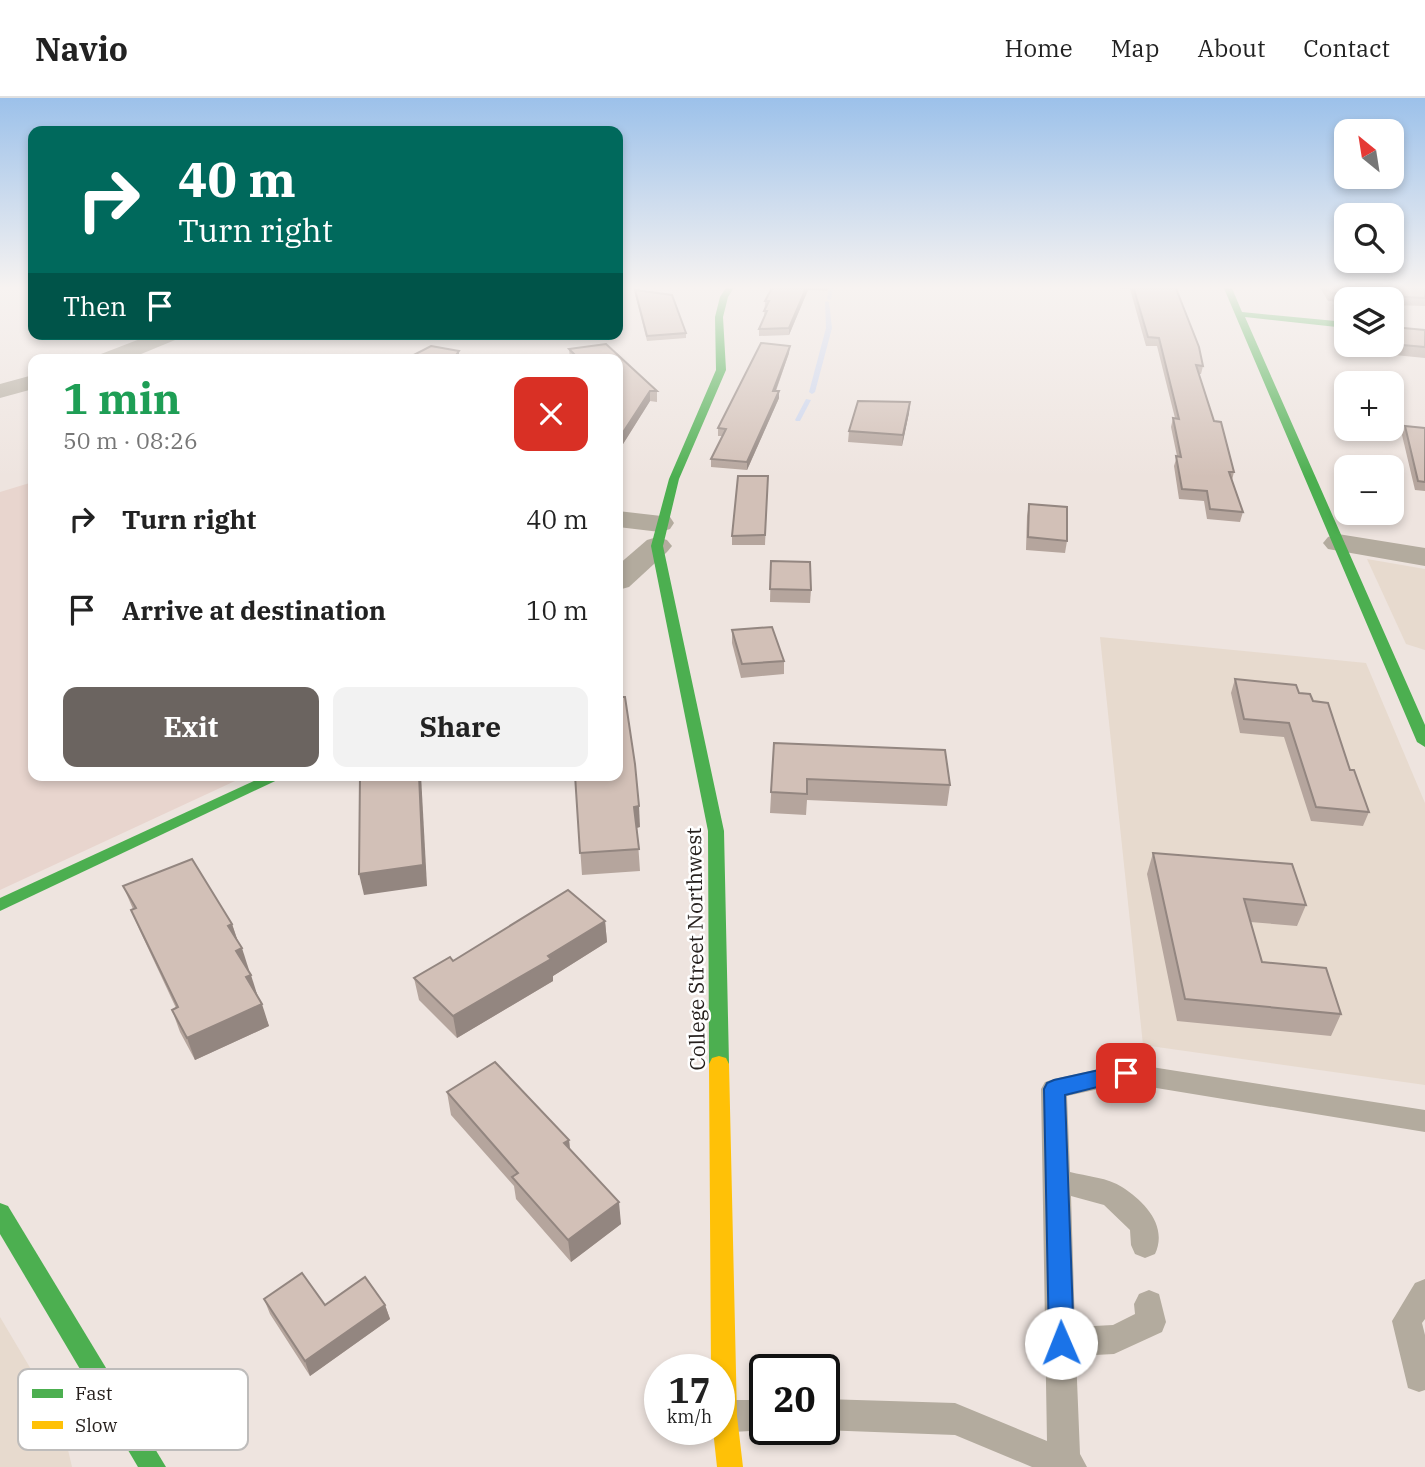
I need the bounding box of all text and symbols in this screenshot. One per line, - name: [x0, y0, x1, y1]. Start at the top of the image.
- text: Navio: [35, 27, 128, 70]
- text: Home: [1005, 32, 1073, 64]
- text: Map: [1111, 32, 1159, 64]
- text: About: [1197, 32, 1265, 64]
- text: Contact: [1303, 32, 1390, 64]
- north arrow: [1334, 119, 1404, 189]
- map controls: [1334, 119, 1404, 525]
- text: 40 m: [178, 147, 296, 210]
- icon: right: [63, 154, 154, 245]
- button: search: [1334, 203, 1404, 273]
- text: Turn right: [178, 209, 333, 251]
- icon: arrive: [141, 287, 179, 325]
- button: layers: [1334, 287, 1404, 357]
- text: Then: [63, 289, 127, 323]
- text: 1 min: [63, 371, 181, 426]
- button: +: [1334, 371, 1404, 441]
- button: close: [514, 377, 588, 451]
- text: 50 m · 08:26: [63, 425, 198, 455]
- button: −: [1334, 455, 1404, 525]
- icon: right: [63, 500, 101, 538]
- text: Turn right: [122, 502, 256, 536]
- text: 40 m: [526, 502, 588, 536]
- icon: arrive: [63, 591, 101, 629]
- text: Arrive at destination: [122, 593, 386, 627]
- text: 10 m: [526, 593, 588, 627]
- button: Exit: [63, 687, 319, 767]
- button: Share: [333, 687, 588, 767]
- street label: College Street Northwest: [679, 827, 711, 1071]
- pin: [1096, 1043, 1156, 1103]
- icon: arrive: [1107, 1054, 1145, 1092]
- position arrow: [1024, 1306, 1098, 1380]
- speed limit sign: 20: [749, 1354, 840, 1445]
- text: 17: [668, 1367, 711, 1413]
- legend: [18, 1369, 248, 1450]
- text: Fast: [75, 1381, 113, 1405]
- text: km/h: [667, 1405, 712, 1428]
- text: Slow: [75, 1413, 117, 1437]

